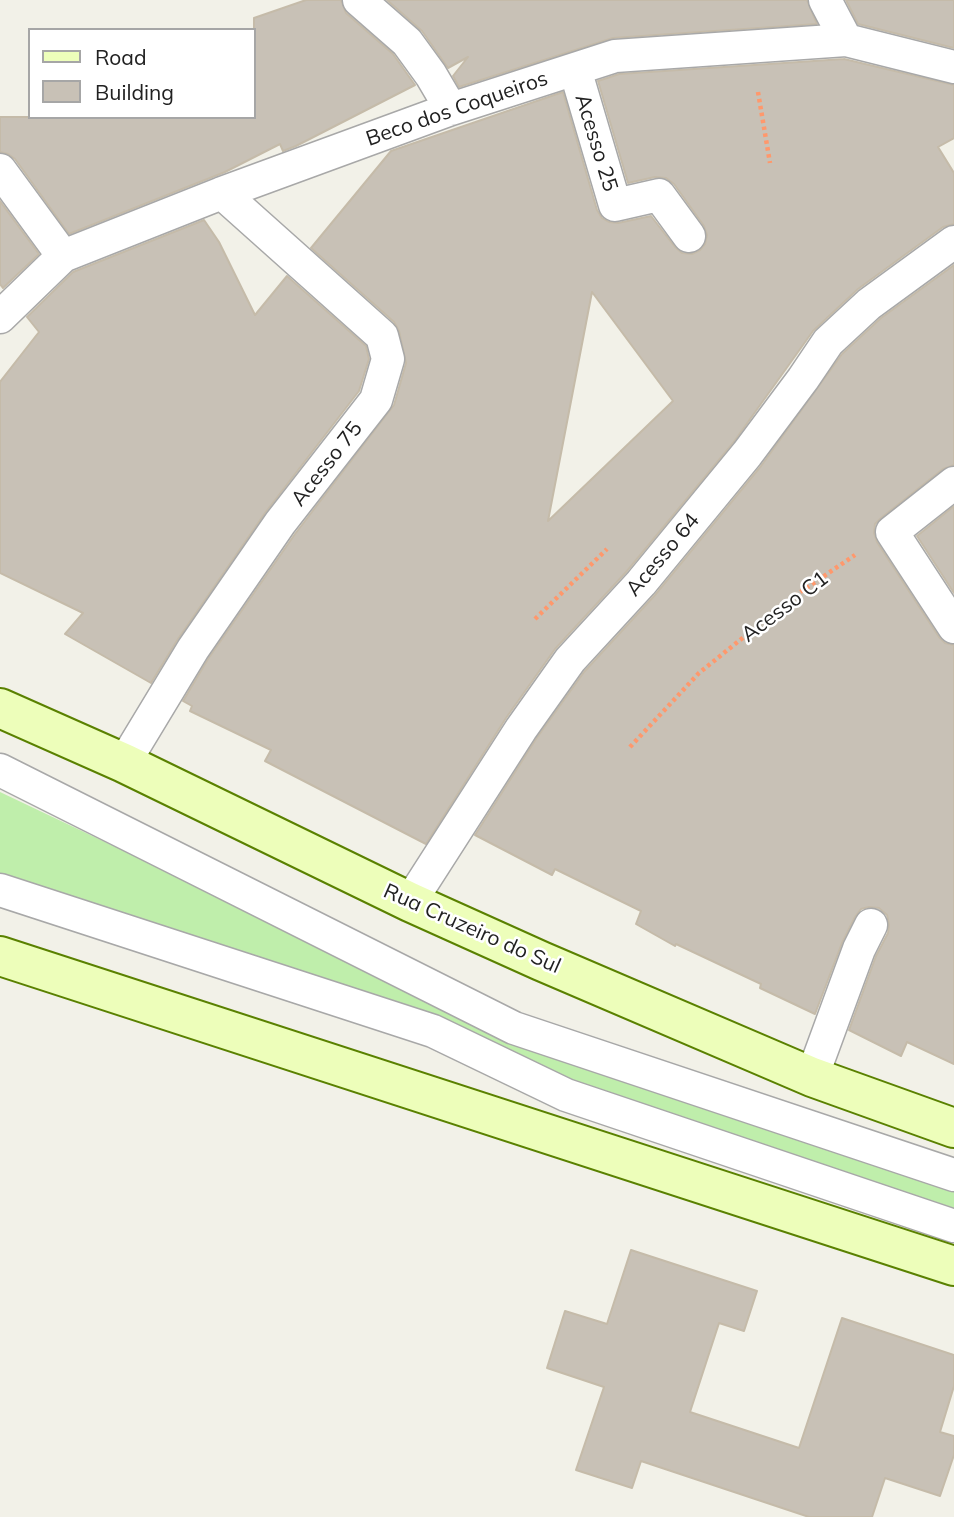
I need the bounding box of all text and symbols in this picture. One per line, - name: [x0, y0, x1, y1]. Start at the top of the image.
- legend: [28, 28, 256, 119]
- text: Road: [95, 44, 146, 70]
- street label: Beco dos Coqueiros: [363, 66, 551, 152]
- text: Building: [95, 79, 174, 105]
- street label: Acesso 25: [569, 91, 623, 195]
- street label: Acesso 75: [286, 417, 368, 511]
- street label: Acesso 64: [621, 508, 705, 602]
- street label: Acesso C1: [737, 566, 833, 648]
- street label: Rua Cruzeiro do Sul: [380, 879, 564, 979]

